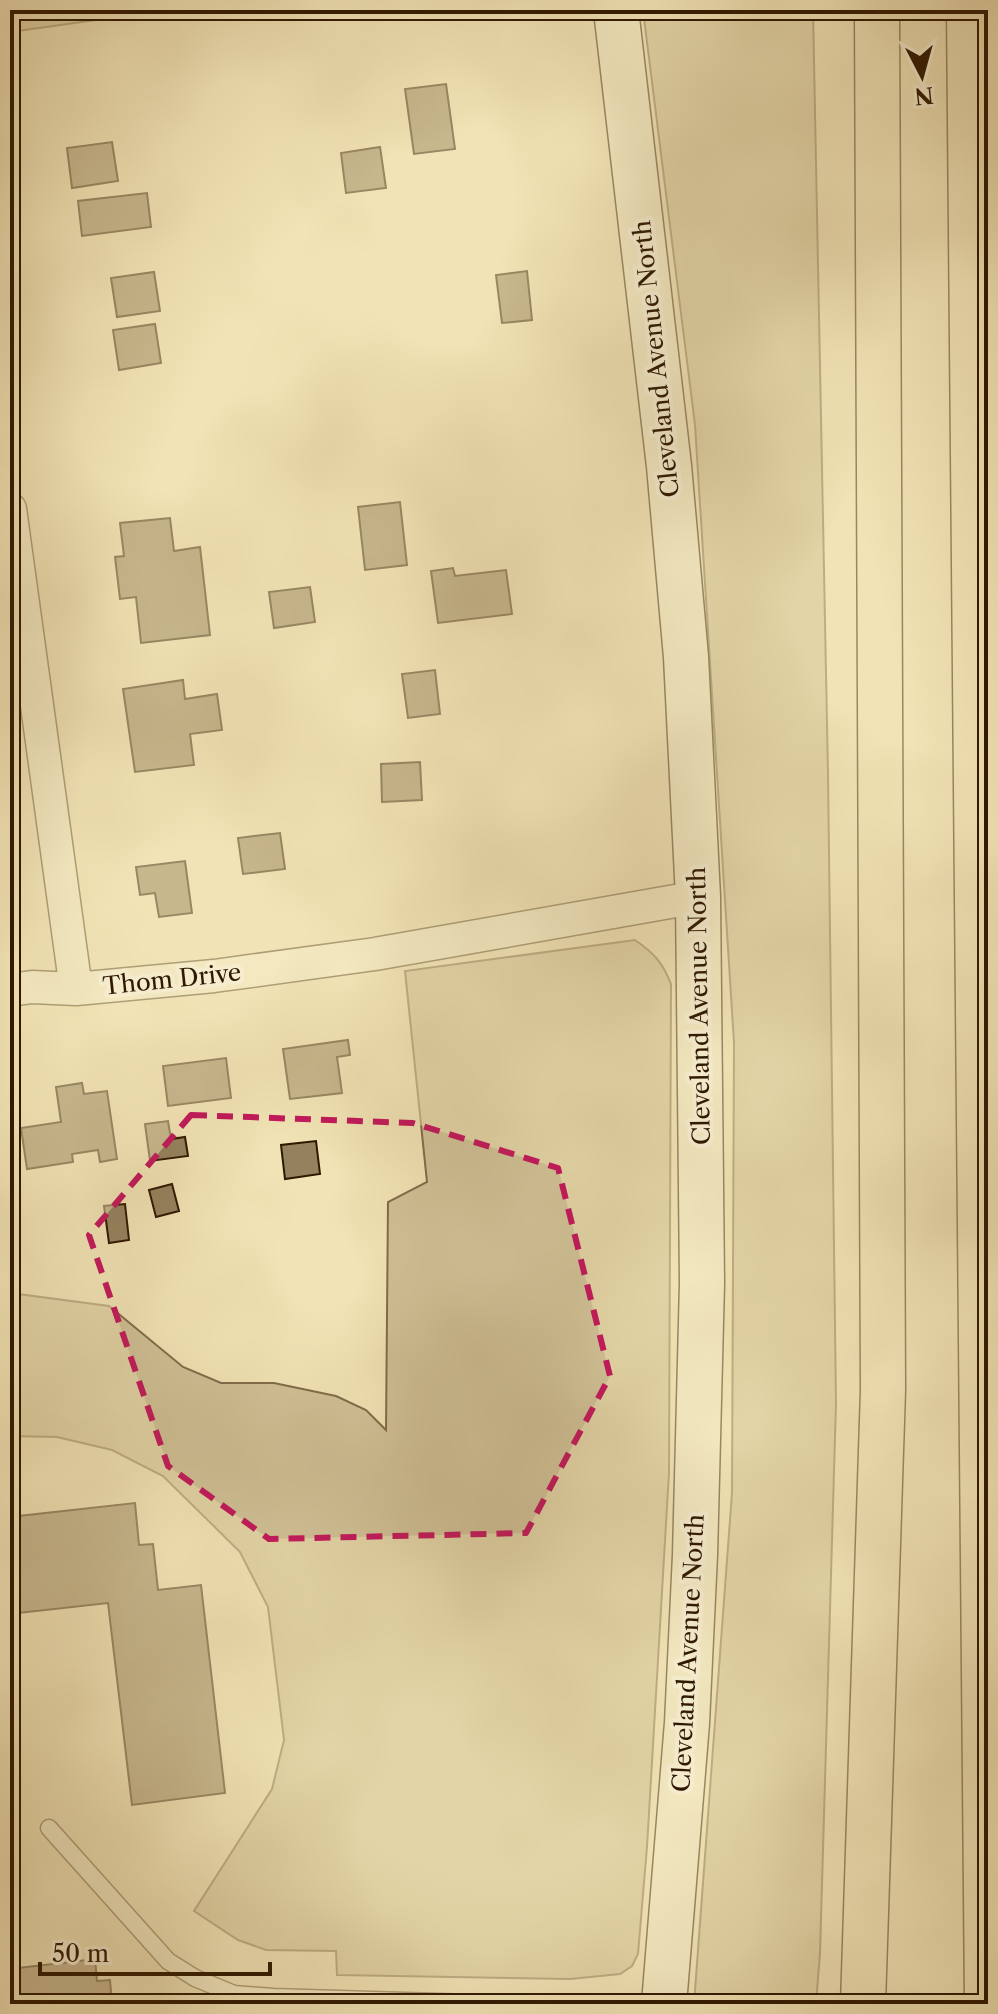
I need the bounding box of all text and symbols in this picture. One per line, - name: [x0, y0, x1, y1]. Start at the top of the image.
- north arrow: [882, 36, 962, 116]
- text: N: [913, 81, 935, 110]
- street label: Cleveland Avenue North: [627, 219, 685, 499]
- street label: Cleveland Avenue North: [682, 867, 716, 1145]
- street label: Thom Drive: [101, 957, 243, 1001]
- street label: Cleveland Avenue North: [666, 1513, 710, 1793]
- scale bar: [40, 1926, 270, 1976]
- text: 50 m: [52, 1939, 109, 1968]

